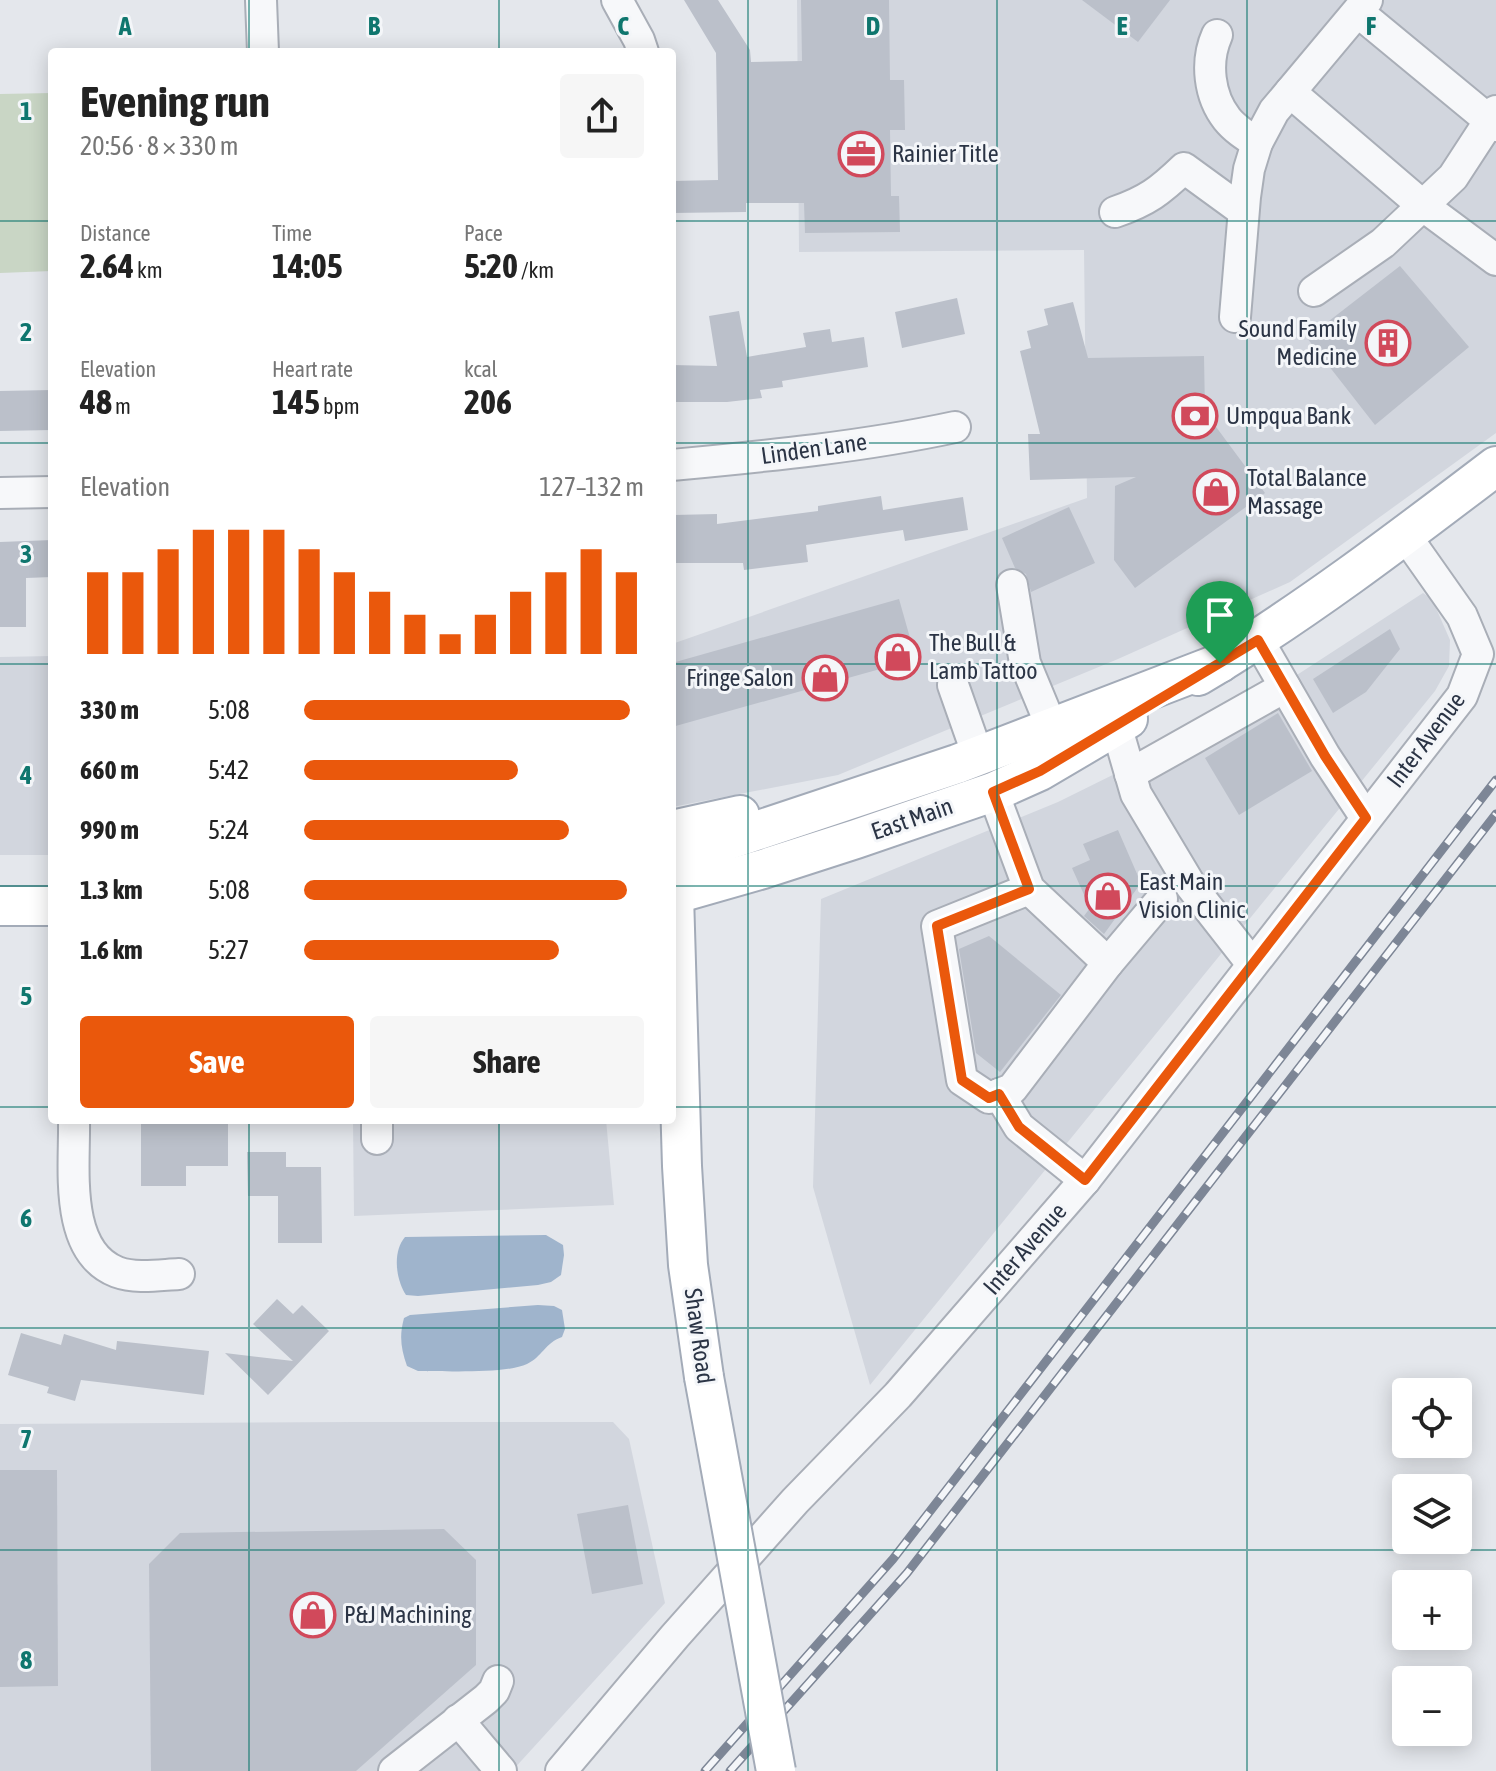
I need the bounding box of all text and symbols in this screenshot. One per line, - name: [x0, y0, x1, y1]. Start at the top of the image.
- text: A: [118, 11, 132, 41]
- text: B: [368, 11, 381, 41]
- text: C: [617, 11, 629, 41]
- text: D: [866, 11, 880, 41]
- text: E: [1116, 11, 1128, 41]
- text: F: [1366, 11, 1377, 41]
- button: share: [560, 74, 644, 158]
- text: Evening run: [80, 76, 270, 126]
- text: 1: [20, 96, 32, 126]
- office icon: Rainier Title: [837, 130, 885, 178]
- text: 20:56 · 8 × 330 m: [80, 131, 239, 161]
- place label: Rainier Title: [892, 140, 999, 167]
- text: Distance: [80, 220, 151, 246]
- text: Time: [272, 220, 312, 246]
- text: Pace: [464, 220, 503, 246]
- text: 2.64: [80, 246, 134, 285]
- text: 14:05: [272, 246, 343, 285]
- text: 5:20: [464, 246, 518, 285]
- text: km: [134, 257, 163, 283]
- text: /km: [518, 257, 554, 283]
- place label: Sound Family Medicine: [1239, 315, 1357, 370]
- text: 2: [20, 317, 32, 347]
- building icon: Sound Family Medicine: [1364, 319, 1412, 367]
- text: Elevation: [80, 356, 156, 382]
- text: Heart rate: [272, 356, 353, 382]
- text: kcal: [464, 356, 497, 382]
- text: 48: [80, 382, 112, 421]
- text: 145: [272, 382, 320, 421]
- text: 206: [464, 382, 512, 421]
- bank icon: Umpqua Bank: [1171, 392, 1219, 440]
- text: m: [112, 393, 131, 419]
- text: bpm: [320, 393, 360, 419]
- place label: Umpqua Bank: [1226, 402, 1351, 429]
- street label: Linden Lane: [759, 428, 869, 469]
- place label: Total Balance Massage: [1247, 464, 1367, 519]
- shop icon: Total Balance Massage: [1192, 468, 1240, 516]
- text: Elevation: [80, 472, 170, 502]
- text: 127–132 m: [539, 472, 644, 502]
- text: 3: [20, 539, 32, 569]
- pin: [1186, 581, 1254, 663]
- icon: arrive: [1198, 593, 1242, 637]
- place label: The Bull & Lamb Tattoo: [929, 629, 1038, 684]
- shop icon: The Bull & Lamb Tattoo: [874, 633, 922, 681]
- shop icon: Fringe Salon: [801, 654, 849, 702]
- place label: Fringe Salon: [686, 664, 794, 691]
- street label: Inter Avenue: [1381, 687, 1470, 793]
- text: 330 m: [80, 695, 139, 725]
- text: 5:08: [208, 695, 250, 725]
- text: 660 m: [80, 755, 139, 785]
- text: 5:42: [208, 755, 249, 785]
- text: 4: [19, 760, 32, 790]
- street label: East Main: [868, 792, 956, 845]
- text: 990 m: [80, 815, 139, 845]
- text: 5:24: [208, 815, 249, 845]
- place label: East Main Vision Clinic: [1139, 868, 1245, 923]
- shop icon: East Main Vision Clinic: [1084, 872, 1132, 920]
- text: 1.3 km: [80, 875, 143, 905]
- text: 5:08: [208, 875, 250, 905]
- text: 1.6 km: [80, 935, 143, 965]
- text: 5:27: [208, 935, 249, 965]
- text: 5: [20, 981, 32, 1011]
- button: Save: [80, 1016, 354, 1108]
- button: Share: [370, 1016, 644, 1108]
- street label: Inter Avenue: [978, 1197, 1072, 1300]
- text: 6: [20, 1203, 32, 1233]
- street label: Shaw Road: [679, 1286, 720, 1385]
- map controls: [1392, 1378, 1472, 1746]
- button: locate: [1392, 1378, 1472, 1458]
- text: 7: [20, 1424, 32, 1454]
- button: layers: [1392, 1474, 1472, 1554]
- button: +: [1392, 1570, 1472, 1650]
- shop icon: P&J Machining: [289, 1591, 337, 1639]
- place label: P&J Machining: [344, 1601, 472, 1628]
- text: 8: [20, 1645, 32, 1675]
- button: −: [1392, 1666, 1472, 1746]

